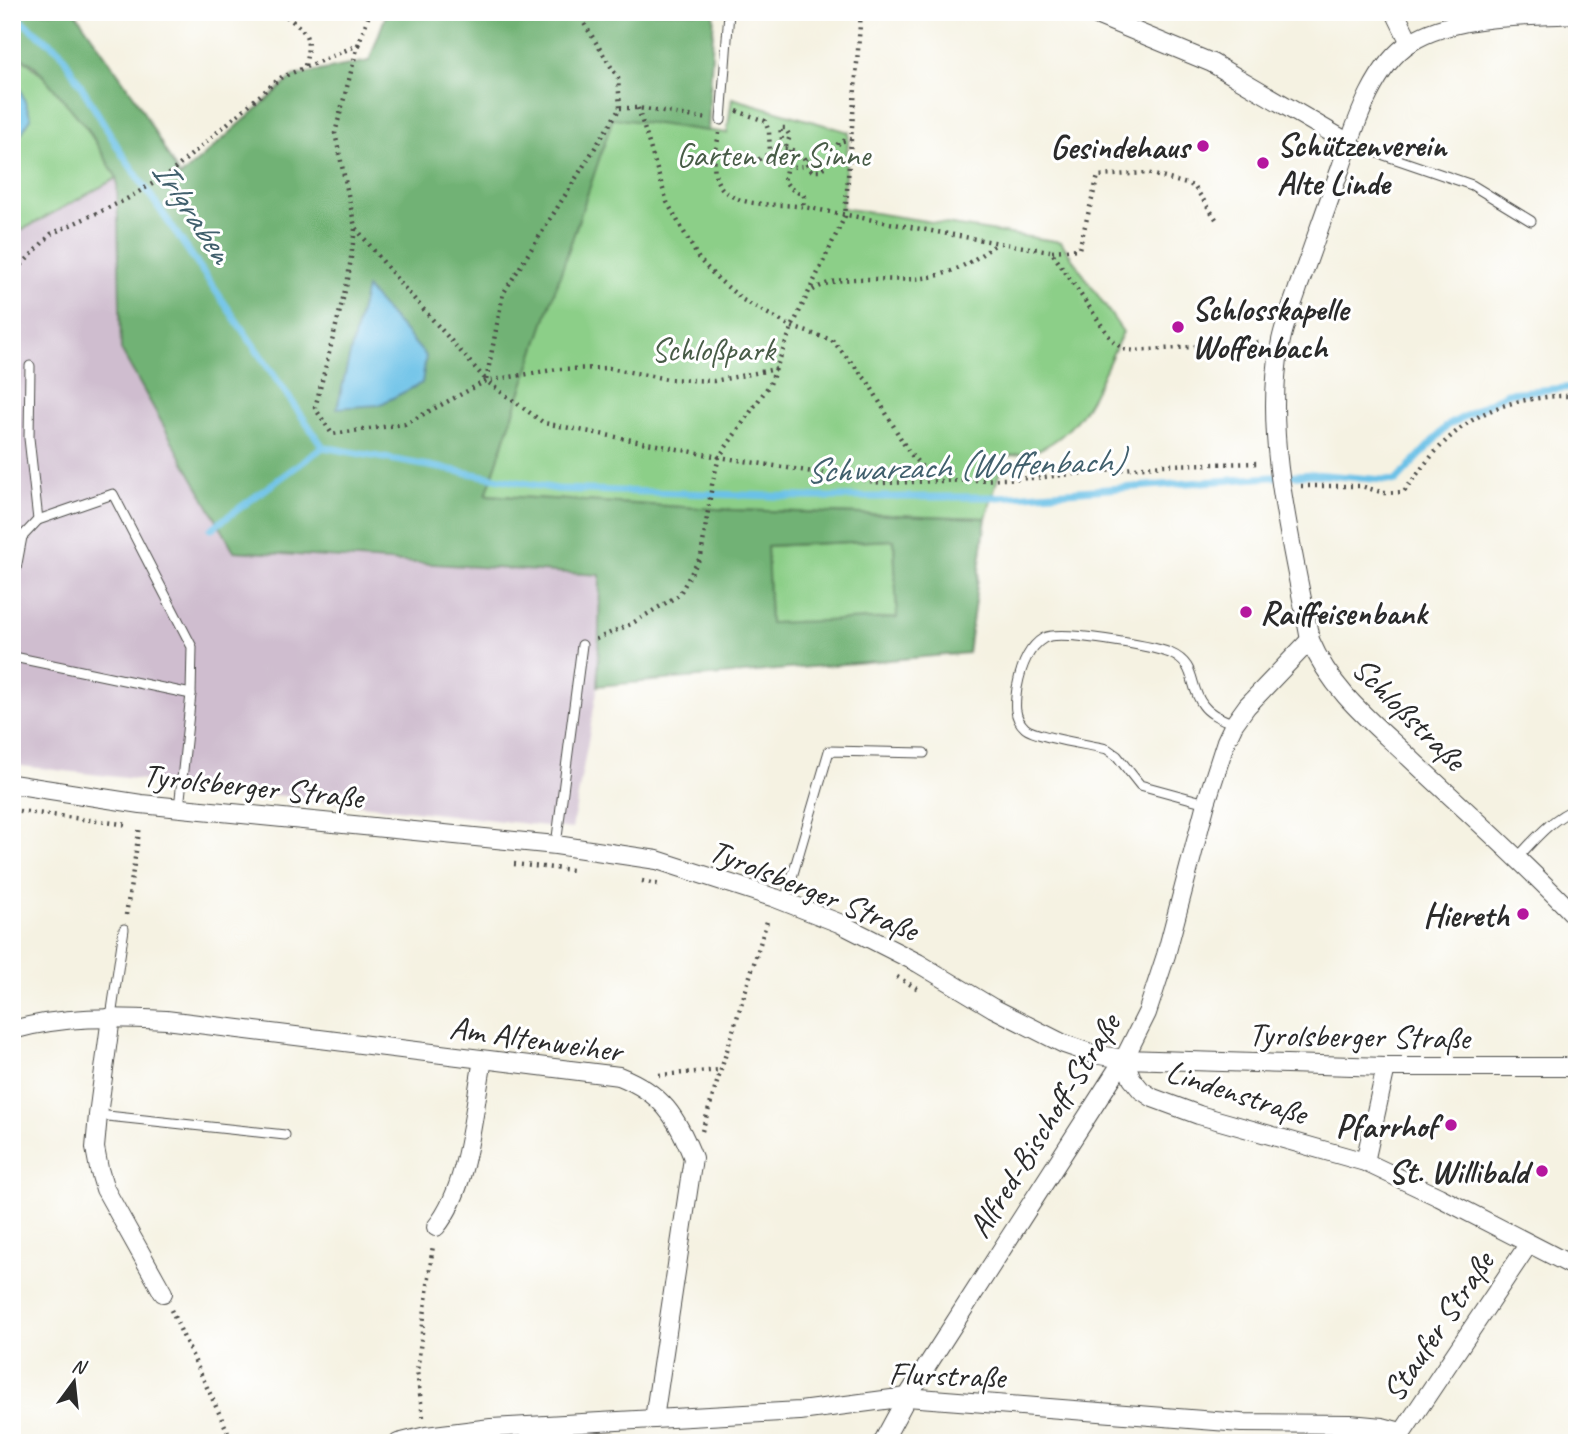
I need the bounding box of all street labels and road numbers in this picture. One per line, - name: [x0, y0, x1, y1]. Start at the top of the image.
- street label: Schloßstraße: [1343, 648, 1477, 781]
- street label: Tyrolsberger Straße: [141, 754, 367, 819]
- street label: Tyrolsberger Straße: [703, 829, 926, 952]
- street label: Alfred-Bischoff-Straße: [958, 1004, 1131, 1245]
- street label: Am Altenweiher: [447, 1006, 628, 1072]
- street label: Tyrolsberger Straße: [1248, 1013, 1472, 1059]
- street label: Lindenstraße: [1161, 1050, 1314, 1135]
- street label: Staufer Straße: [1372, 1242, 1505, 1410]
- street label: Flurstraße: [888, 1352, 1008, 1398]

